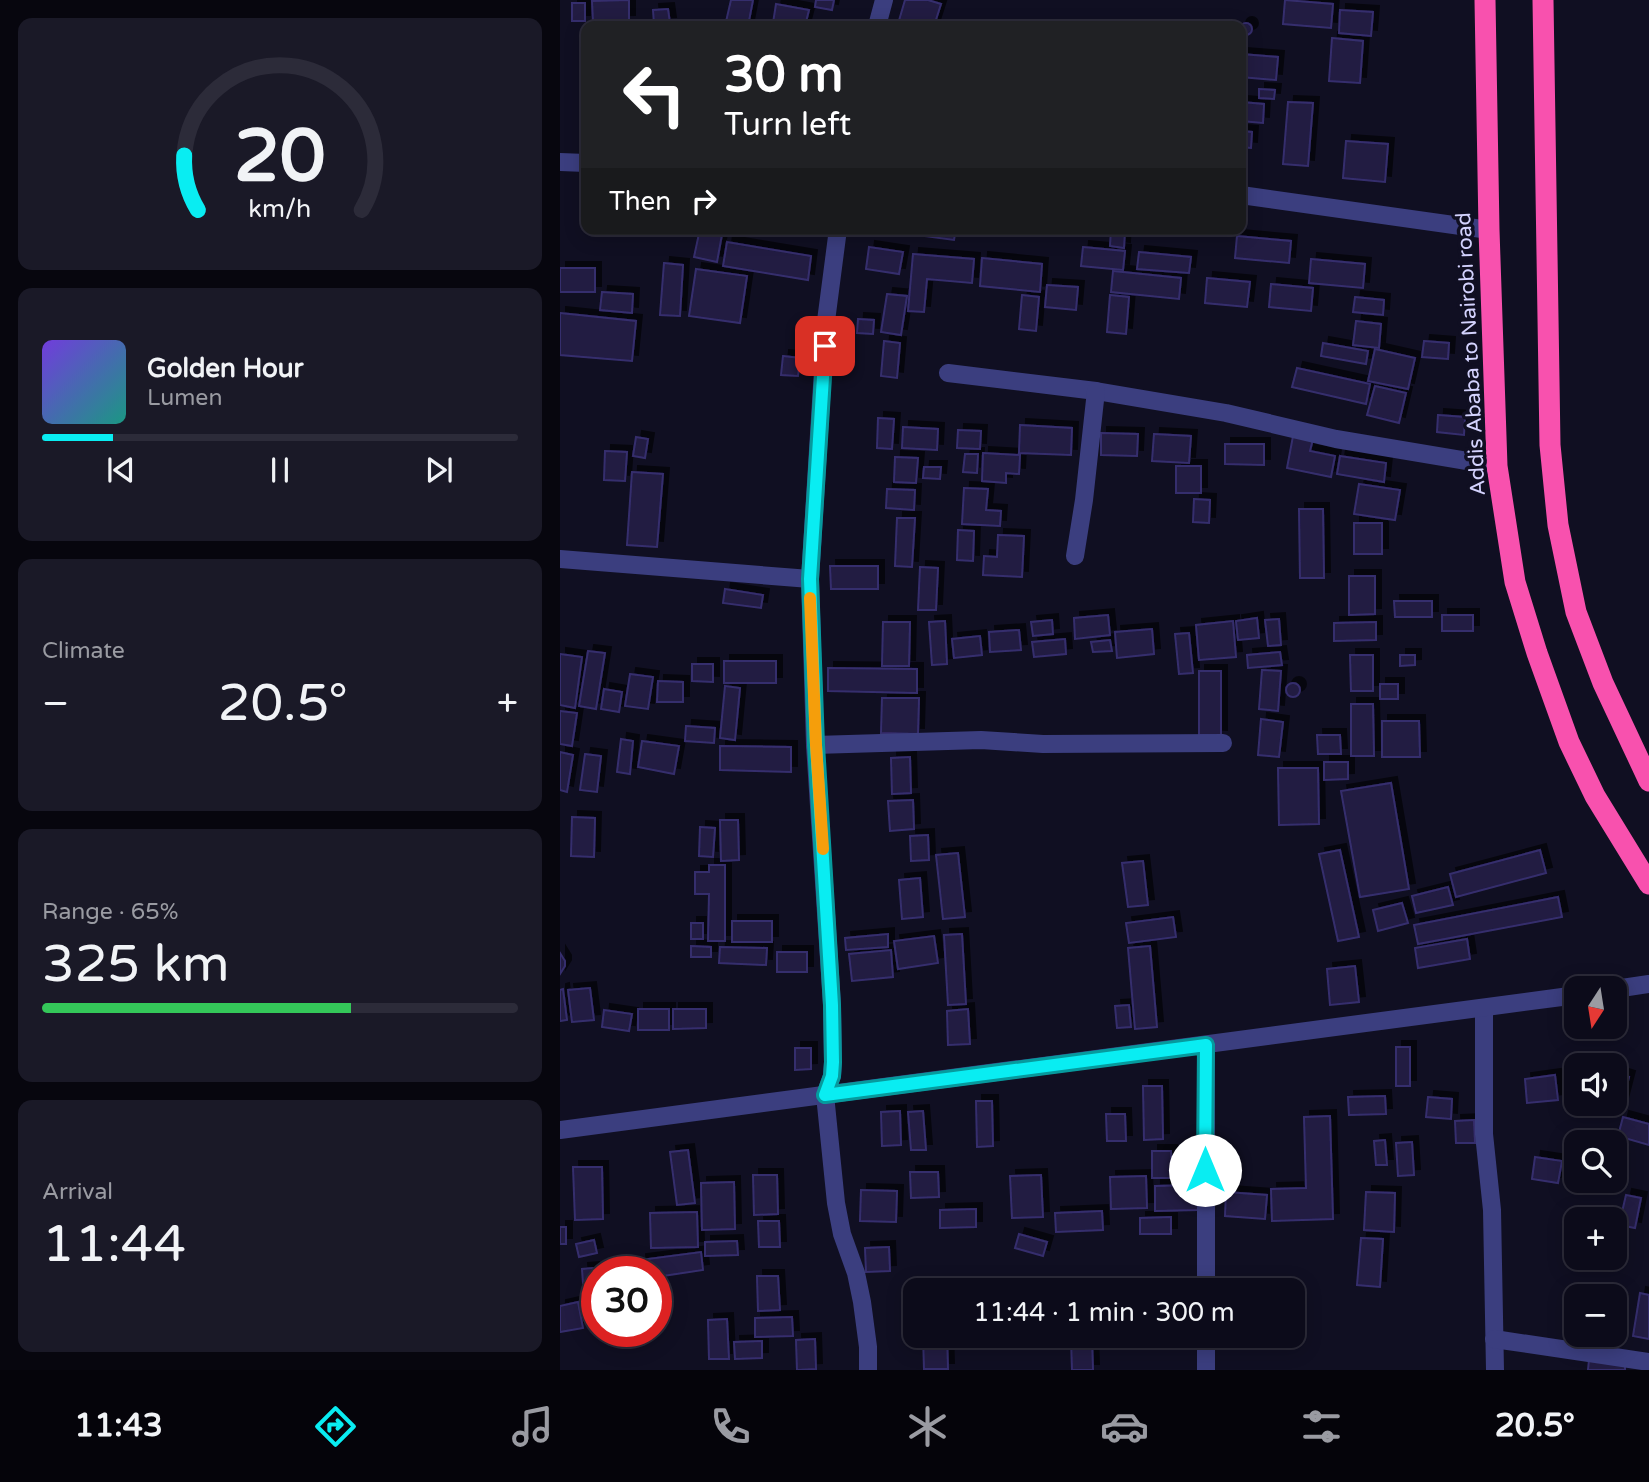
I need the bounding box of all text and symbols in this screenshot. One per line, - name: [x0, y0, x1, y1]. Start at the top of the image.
- text: 30 m: [724, 46, 843, 105]
- icon: left: [609, 49, 700, 140]
- text: Turn left: [724, 106, 851, 144]
- text: 20: [234, 114, 326, 202]
- icon: right: [685, 182, 723, 220]
- text: Then: [609, 186, 671, 217]
- text: km/h: [249, 194, 311, 224]
- street label: Addis Ababa to Nairobi road: [1451, 212, 1491, 496]
- pin: [795, 316, 855, 376]
- icon: arrive: [806, 327, 844, 365]
- text: Golden Hour: [147, 353, 304, 384]
- text: Lumen: [147, 384, 222, 412]
- icon: previous: [102, 451, 140, 489]
- icon: pause: [261, 451, 299, 489]
- icon: next: [420, 451, 458, 489]
- text: Climate: [42, 637, 125, 665]
- text: 20.5°: [218, 672, 348, 735]
- text: −: [42, 681, 69, 727]
- text: +: [497, 681, 518, 727]
- text: Range · 65%: [42, 898, 178, 926]
- text: 325 km: [42, 933, 230, 996]
- north arrow: [1564, 976, 1628, 1040]
- map controls: [1564, 976, 1627, 1347]
- button: sound: [1564, 1053, 1627, 1116]
- button: search: [1564, 1130, 1627, 1193]
- position arrow: [1168, 1133, 1242, 1207]
- text: Arrival: [42, 1178, 113, 1206]
- button: +: [1564, 1207, 1627, 1270]
- text: 11:44: [42, 1213, 186, 1276]
- speed limit sign: 30: [581, 1256, 672, 1347]
- button: −: [1564, 1284, 1627, 1347]
- text: 11:44 · 1 min · 300 m: [973, 1297, 1235, 1328]
- icon: directions: [311, 1402, 360, 1451]
- icon: music: [508, 1402, 557, 1451]
- icon: phone: [706, 1402, 755, 1451]
- icon: climate: [903, 1402, 952, 1451]
- icon: car: [1100, 1402, 1149, 1451]
- icon: filters: [1297, 1402, 1346, 1451]
- text: 11:43: [74, 1407, 163, 1445]
- text: 20.5°: [1495, 1407, 1575, 1445]

